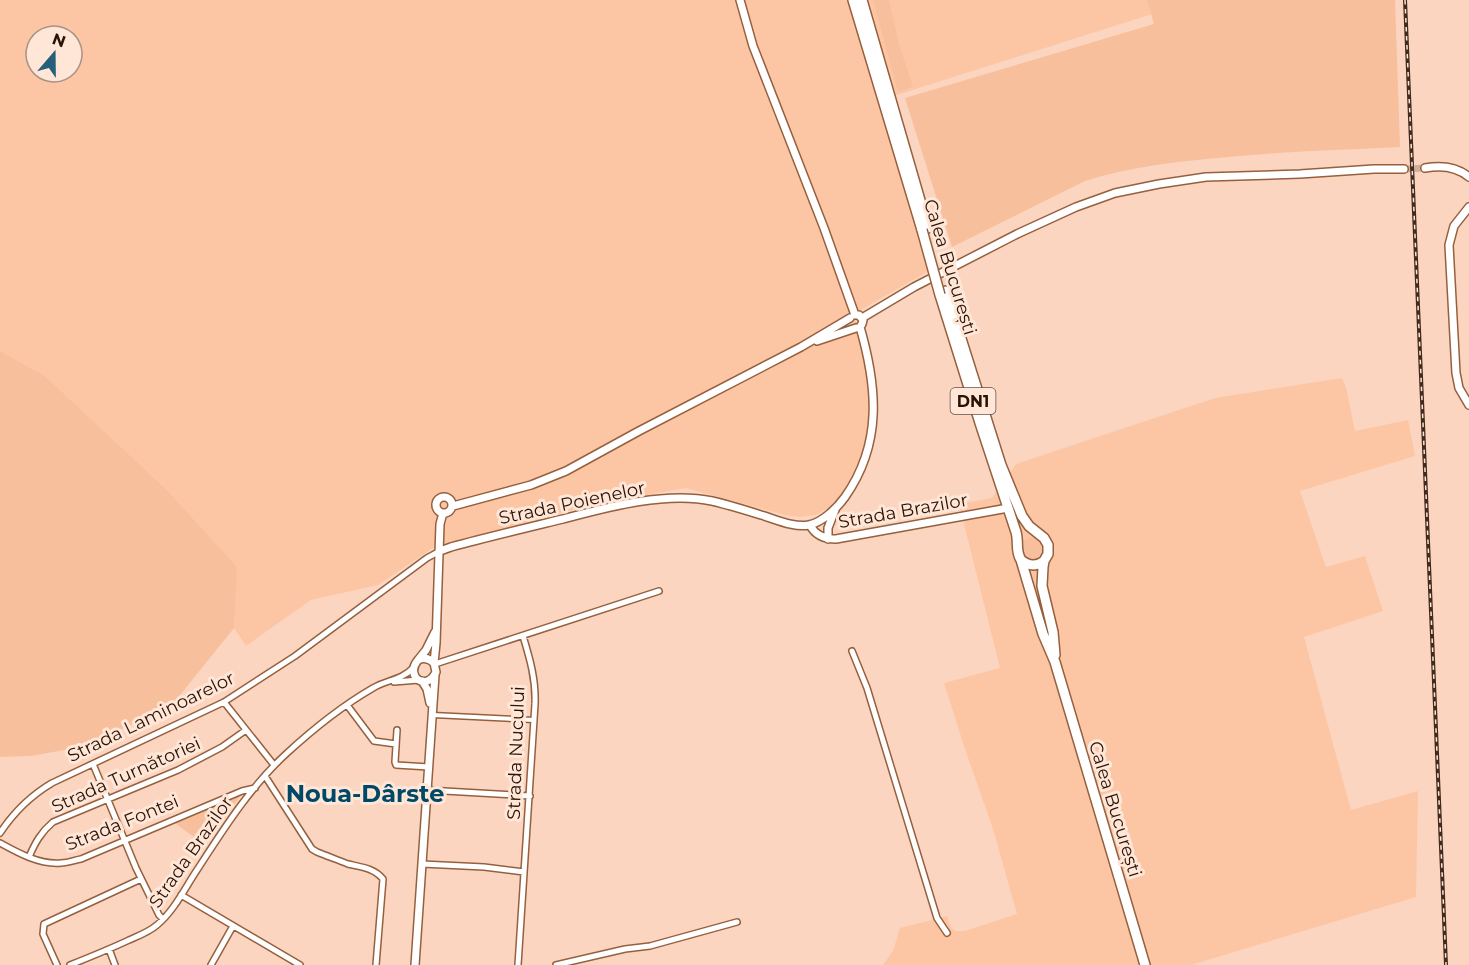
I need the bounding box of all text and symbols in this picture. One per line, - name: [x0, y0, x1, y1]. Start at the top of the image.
- north arrow: [24, 24, 84, 84]
- text: N: [50, 29, 68, 52]
- street label: Calea București: [918, 196, 981, 338]
- road number: DN1: [950, 388, 996, 414]
- street label: Strada Poienelor: [497, 477, 647, 529]
- street label: Strada Brazilor: [837, 489, 969, 533]
- street label: Strada Laminoarelor: [64, 667, 238, 767]
- street label: Strada Nucului: [503, 686, 529, 820]
- street label: Strada Turnătoriei: [48, 732, 204, 818]
- street label: Calea București: [1083, 738, 1146, 880]
- district label: Noua-Dârste: [286, 779, 444, 808]
- street label: Strada Fontei: [62, 790, 182, 856]
- street label: Strada Brazilor: [144, 792, 238, 912]

